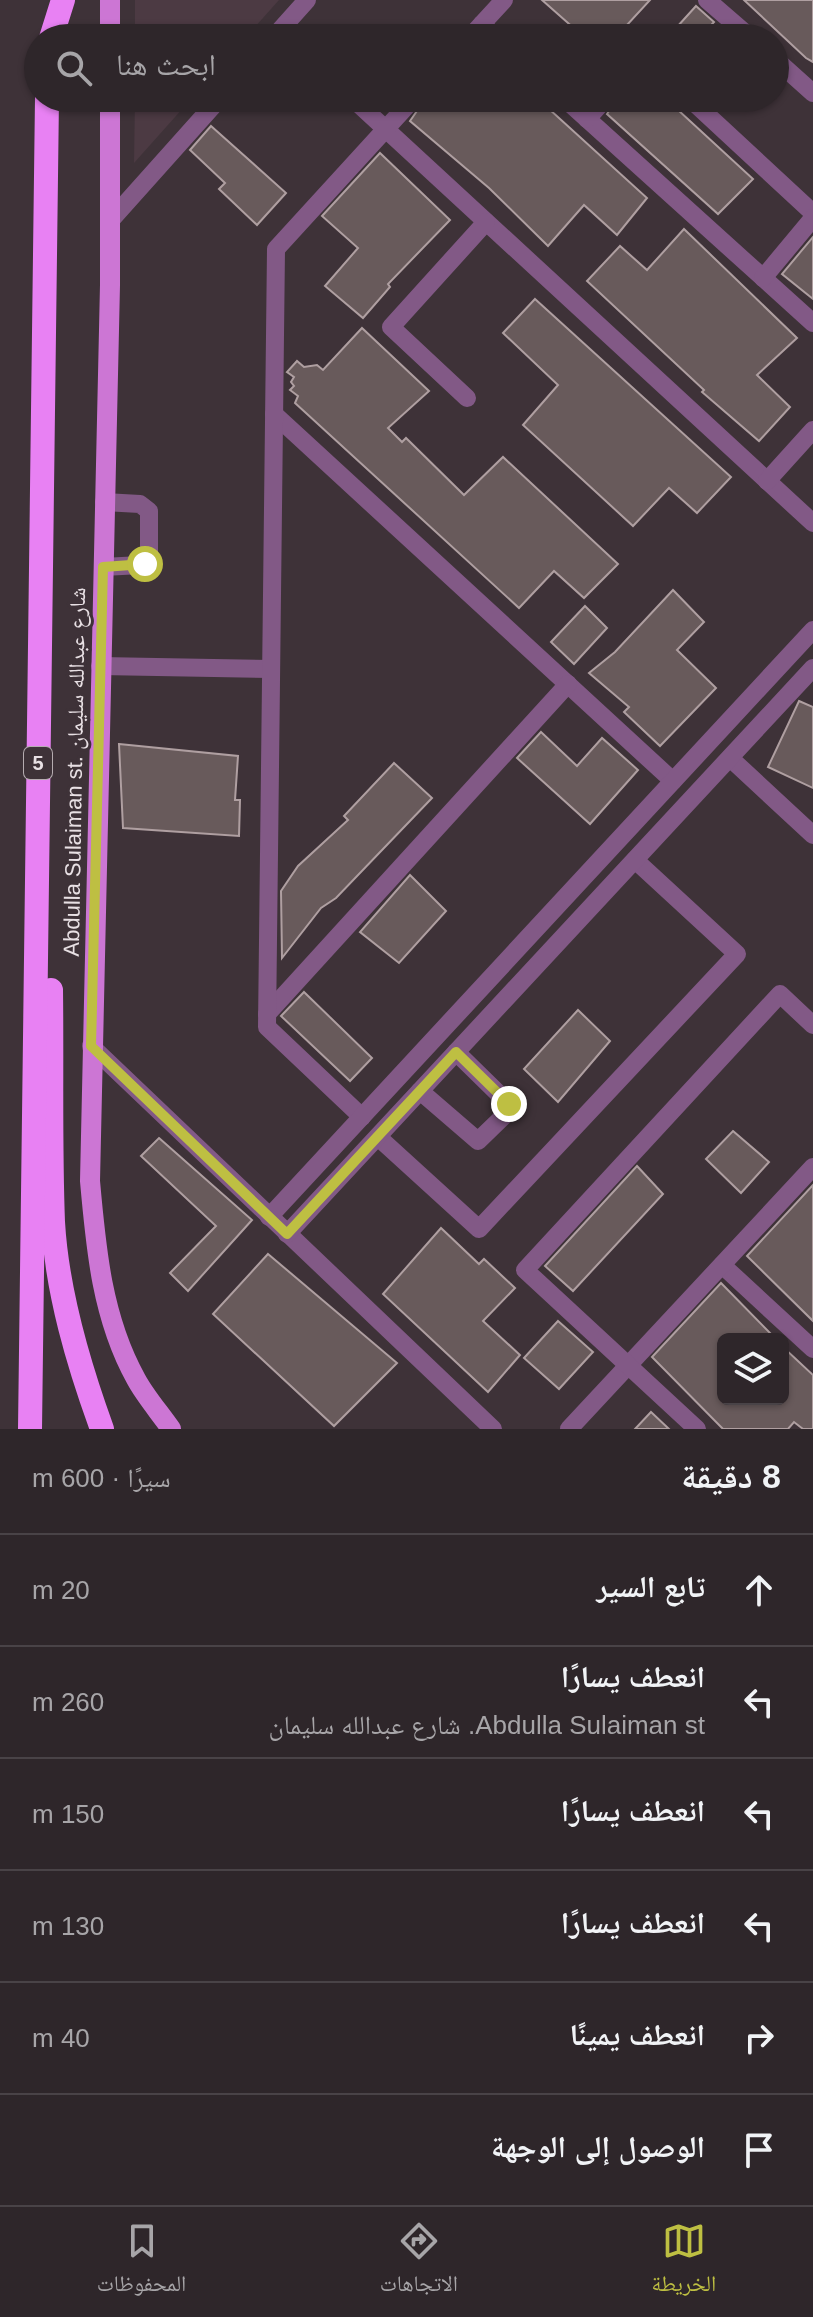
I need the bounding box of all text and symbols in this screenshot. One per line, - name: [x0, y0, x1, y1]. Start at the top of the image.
- search box: [24, 24, 789, 112]
- icon: search: [52, 46, 96, 90]
- text: ابحث هنا: [116, 48, 216, 81]
- route start: [127, 546, 163, 582]
- street label: Abdulla Sulaiman st. شارع عبدالله سليمان: [59, 587, 91, 957]
- road number: 5: [24, 747, 52, 779]
- route end: [491, 1086, 527, 1122]
- map controls: [717, 1333, 789, 1405]
- button: layers: [717, 1333, 789, 1405]
- text: 8 دقيقة: [681, 1457, 781, 1495]
- text: سيرًا · 600 m: [32, 1463, 171, 1493]
- icon: ahead: [737, 1568, 781, 1612]
- text: تابع السير: [597, 1570, 705, 1603]
- text: 20 m: [32, 1575, 90, 1605]
- text: انعطف يسارًا: [561, 1660, 705, 1693]
- icon: left: [737, 1680, 781, 1724]
- text: 260 m: [32, 1687, 104, 1717]
- text: Abdulla Sulaiman st. شارع عبدالله سليمان: [269, 1710, 705, 1740]
- icon: left: [737, 1792, 781, 1836]
- text: انعطف يسارًا: [561, 1794, 705, 1827]
- text: 150 m: [32, 1799, 104, 1829]
- icon: left: [737, 1904, 781, 1948]
- text: انعطف يسارًا: [561, 1906, 705, 1939]
- text: 130 m: [32, 1911, 104, 1941]
- icon: right: [737, 2016, 781, 2060]
- text: انعطف يمينًا: [569, 2018, 705, 2051]
- text: 40 m: [32, 2023, 90, 2053]
- icon: arrive: [737, 2128, 781, 2172]
- text: الوصول إلى الوجهة: [491, 2130, 705, 2163]
- tab: المحفوظات: [97, 2219, 186, 2305]
- tab: الاتجاهات: [380, 2219, 458, 2305]
- tab: الخريطة: [651, 2219, 716, 2305]

